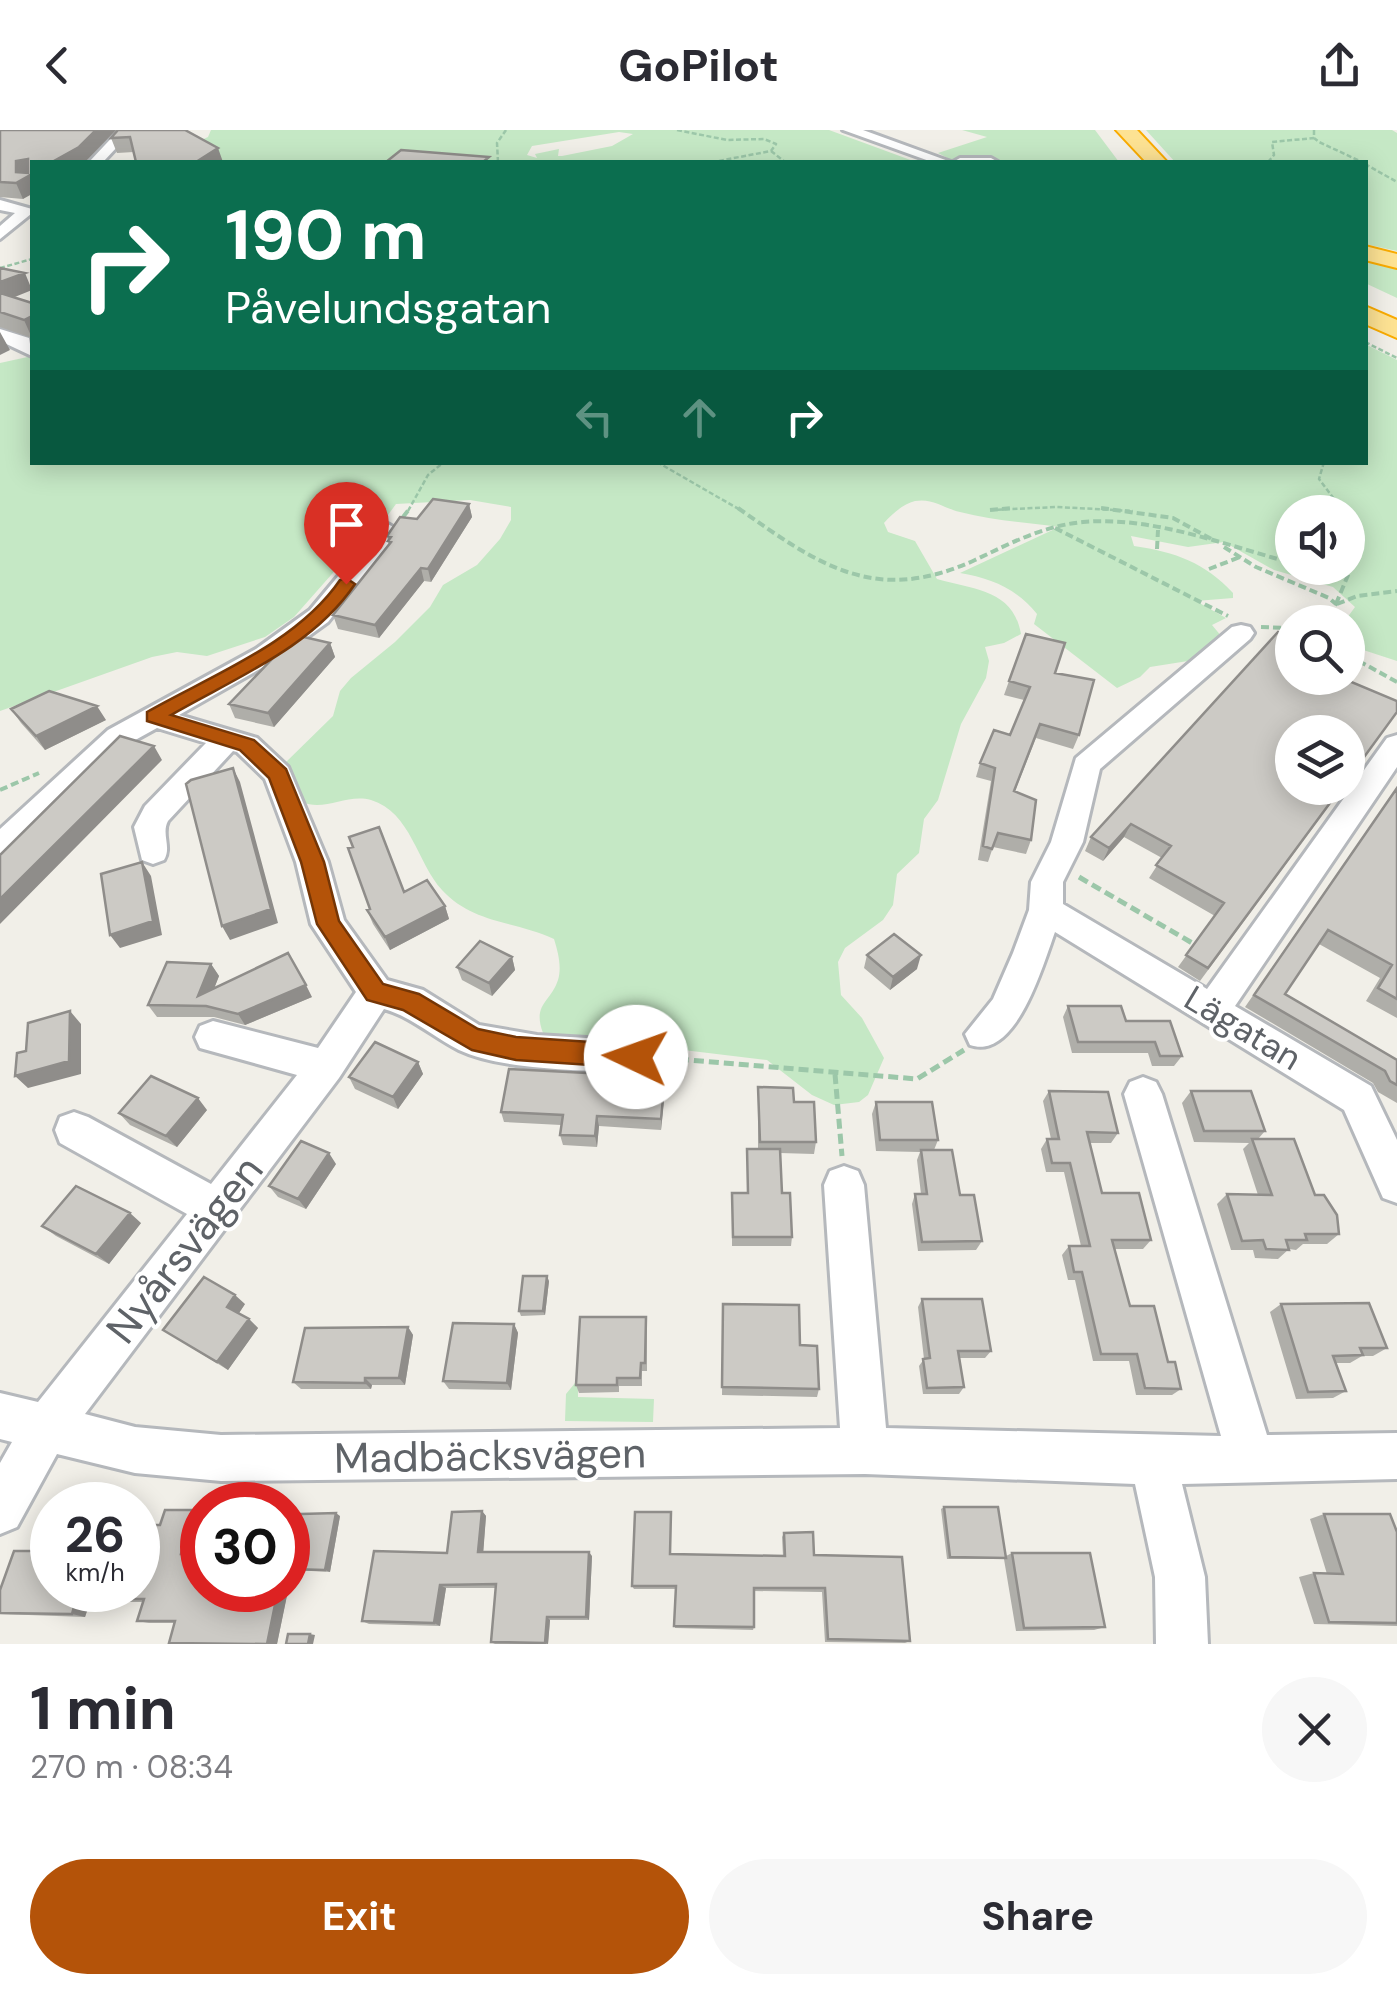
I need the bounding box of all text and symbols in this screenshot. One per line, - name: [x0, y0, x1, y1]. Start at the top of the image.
- text: GoPilot: [618, 36, 779, 95]
- icon: back: [30, 38, 85, 93]
- icon: share: [1312, 38, 1367, 93]
- text: 190 m: [225, 190, 427, 281]
- icon: right: [60, 200, 190, 330]
- text: Påvelundsgatan: [225, 278, 551, 337]
- icon: left: [567, 390, 622, 445]
- icon: ahead: [672, 390, 727, 445]
- icon: right: [777, 390, 832, 445]
- pin: [304, 482, 389, 585]
- map controls: [1275, 495, 1365, 805]
- button: sound: [1275, 495, 1365, 585]
- icon: arrive: [319, 497, 374, 552]
- button: search: [1275, 605, 1365, 695]
- button: layers: [1275, 715, 1365, 805]
- street label: Lägatan: [1176, 975, 1310, 1081]
- position arrow: [584, 1005, 688, 1109]
- street label: Nyårsvägen: [94, 1144, 275, 1354]
- street label: Madbäcksvägen: [334, 1425, 646, 1486]
- speed limit sign: 30: [180, 1482, 310, 1612]
- text: 26: [65, 1502, 125, 1568]
- text: km/h: [65, 1556, 125, 1589]
- text: 1 min: [30, 1669, 176, 1748]
- button: close: [1262, 1677, 1367, 1782]
- text: 270 m · 08:34: [30, 1746, 233, 1788]
- button: Exit: [30, 1859, 689, 1974]
- button: Share: [709, 1859, 1367, 1974]

